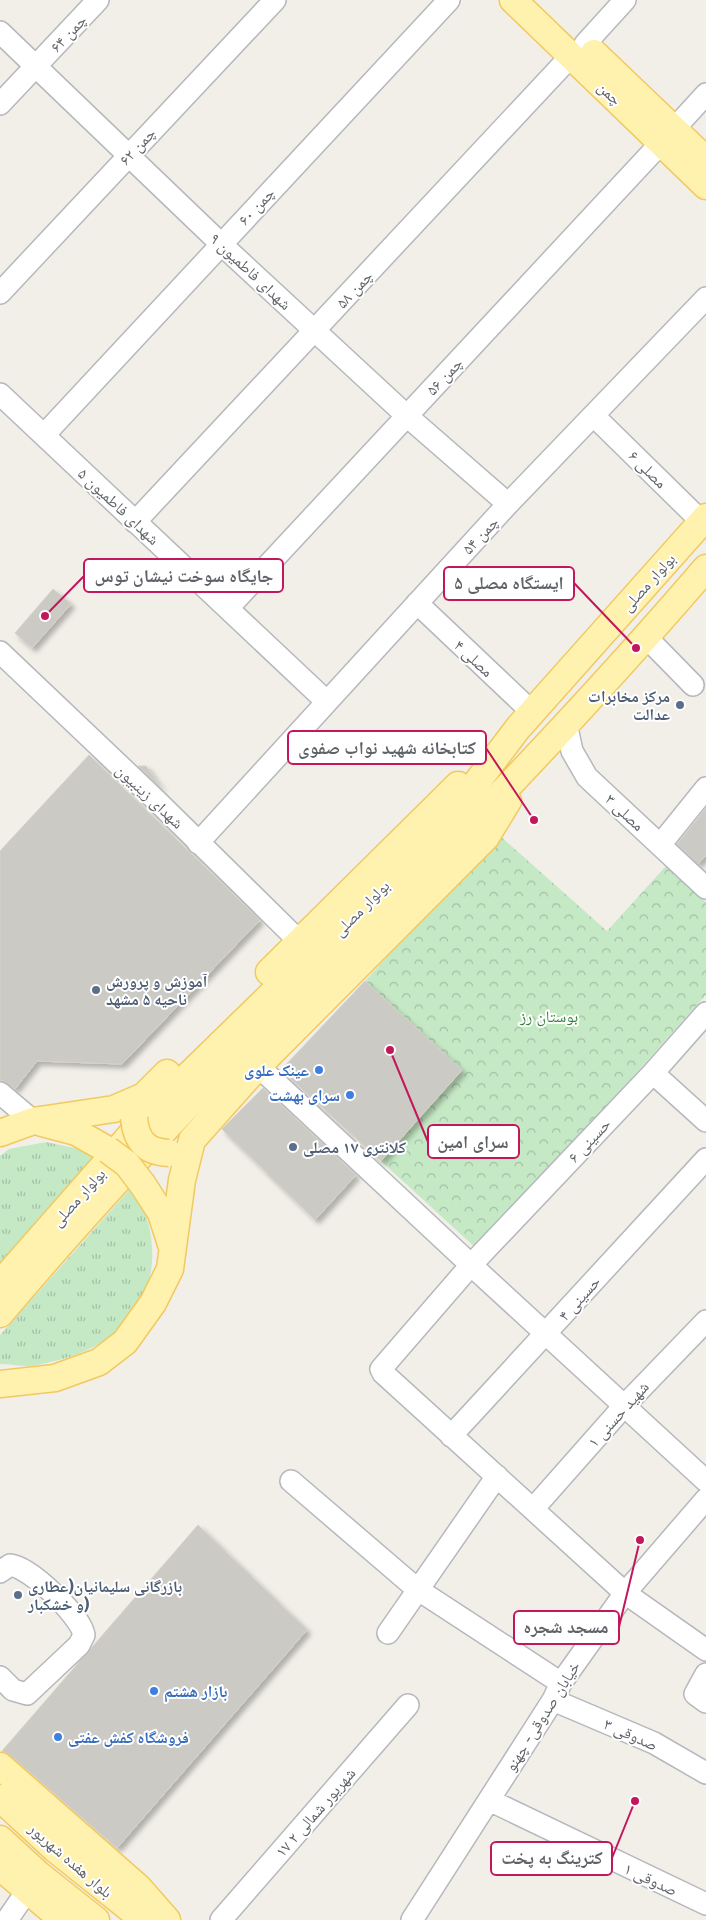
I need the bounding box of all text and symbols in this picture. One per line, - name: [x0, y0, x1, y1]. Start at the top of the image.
- street label: چمن ۶۴: [46, 10, 91, 57]
- street label: چمن: [593, 77, 626, 110]
- street label: چمن ۶۲: [115, 123, 160, 170]
- street label: چمن ۶۰: [234, 183, 279, 230]
- street label: شهدای فاطمیون ۹: [205, 229, 295, 315]
- street label: چمن ۵۸: [332, 266, 377, 313]
- street label: چمن ۵۶: [422, 353, 467, 400]
- street label: مصلی ۶: [624, 446, 671, 493]
- street label: شهدای فاطمیون ۵: [73, 464, 163, 550]
- street label: چمن ۵۴: [458, 512, 503, 559]
- street label: بولوار مصلی: [617, 549, 680, 616]
- callout: جایگاه سوخت نیشان توس: [84, 559, 283, 592]
- text: جایگاه سوخت نیشان توس: [95, 565, 274, 587]
- callout: ایستگاه مصلی ۵: [444, 567, 574, 600]
- text: ایستگاه مصلی ۵: [454, 572, 564, 594]
- street label: مصلی ۴: [450, 636, 497, 682]
- place label: مرکز مخابرات عدالت: [588, 687, 670, 724]
- marker: مرکز مخابرات عدالت: [674, 699, 686, 711]
- callout: کتابخانه شهید نواب صفوی: [288, 731, 486, 764]
- text: کتابخانه شهید نواب صفوی: [298, 737, 476, 759]
- street label: شهدای زینبیون: [111, 760, 188, 833]
- street label: مصلی ۳: [601, 790, 648, 836]
- street label: بولوار مصلی: [329, 876, 394, 941]
- place label: آموزش و پرورش ناحیه ۵ مشهد: [106, 972, 208, 1009]
- marker: آموزش و پرورش ناحیه ۵ مشهد: [90, 984, 102, 996]
- park label: بوستان رز: [519, 1007, 578, 1027]
- place label: عینک علوی: [244, 1061, 309, 1080]
- marker: عینک علوی: [313, 1064, 325, 1076]
- place label: سرای بهشت: [269, 1086, 340, 1105]
- marker: سرای بهشت: [344, 1089, 356, 1101]
- street label: حسینی ۶: [564, 1114, 615, 1167]
- callout: سرای امین: [428, 1125, 519, 1158]
- text: سرای امین: [437, 1131, 509, 1153]
- place label: کلانتری ۱۷ مصلی: [303, 1138, 406, 1157]
- marker: کلانتری ۱۷ مصلی: [287, 1141, 299, 1153]
- street label: بولوار مصلی: [47, 1164, 110, 1231]
- street label: حسینی ۴: [554, 1272, 605, 1325]
- street label: شهید حسنی ۱: [584, 1377, 654, 1452]
- place label: بازرگانی سلیمانیان(عطاری و خشکبار): [27, 1577, 182, 1614]
- marker: بازرگانی سلیمانیان(عطاری و خشکبار): [12, 1589, 24, 1601]
- callout: مسجد شجره: [514, 1611, 619, 1644]
- text: مسجد شجره: [523, 1616, 609, 1638]
- street label: خیابان صدوقی- چهنو: [501, 1658, 585, 1775]
- place label: بازار هشتم: [164, 1682, 227, 1703]
- marker: بازار هشتم: [148, 1685, 160, 1697]
- street label: صدوقی ۳: [601, 1714, 661, 1756]
- place label: فروشگاه کفش عفتی: [68, 1728, 189, 1747]
- marker: فروشگاه کفش عفتی: [52, 1731, 64, 1743]
- street label: ۱۷ شهریور شمالی ۲: [271, 1764, 360, 1862]
- street label: بلوار هفده شهریور: [24, 1818, 117, 1902]
- callout: کترینگ به پخت: [491, 1842, 612, 1875]
- text: کترینگ به پخت: [501, 1847, 603, 1869]
- street label: صدوقی ۱: [621, 1859, 681, 1901]

